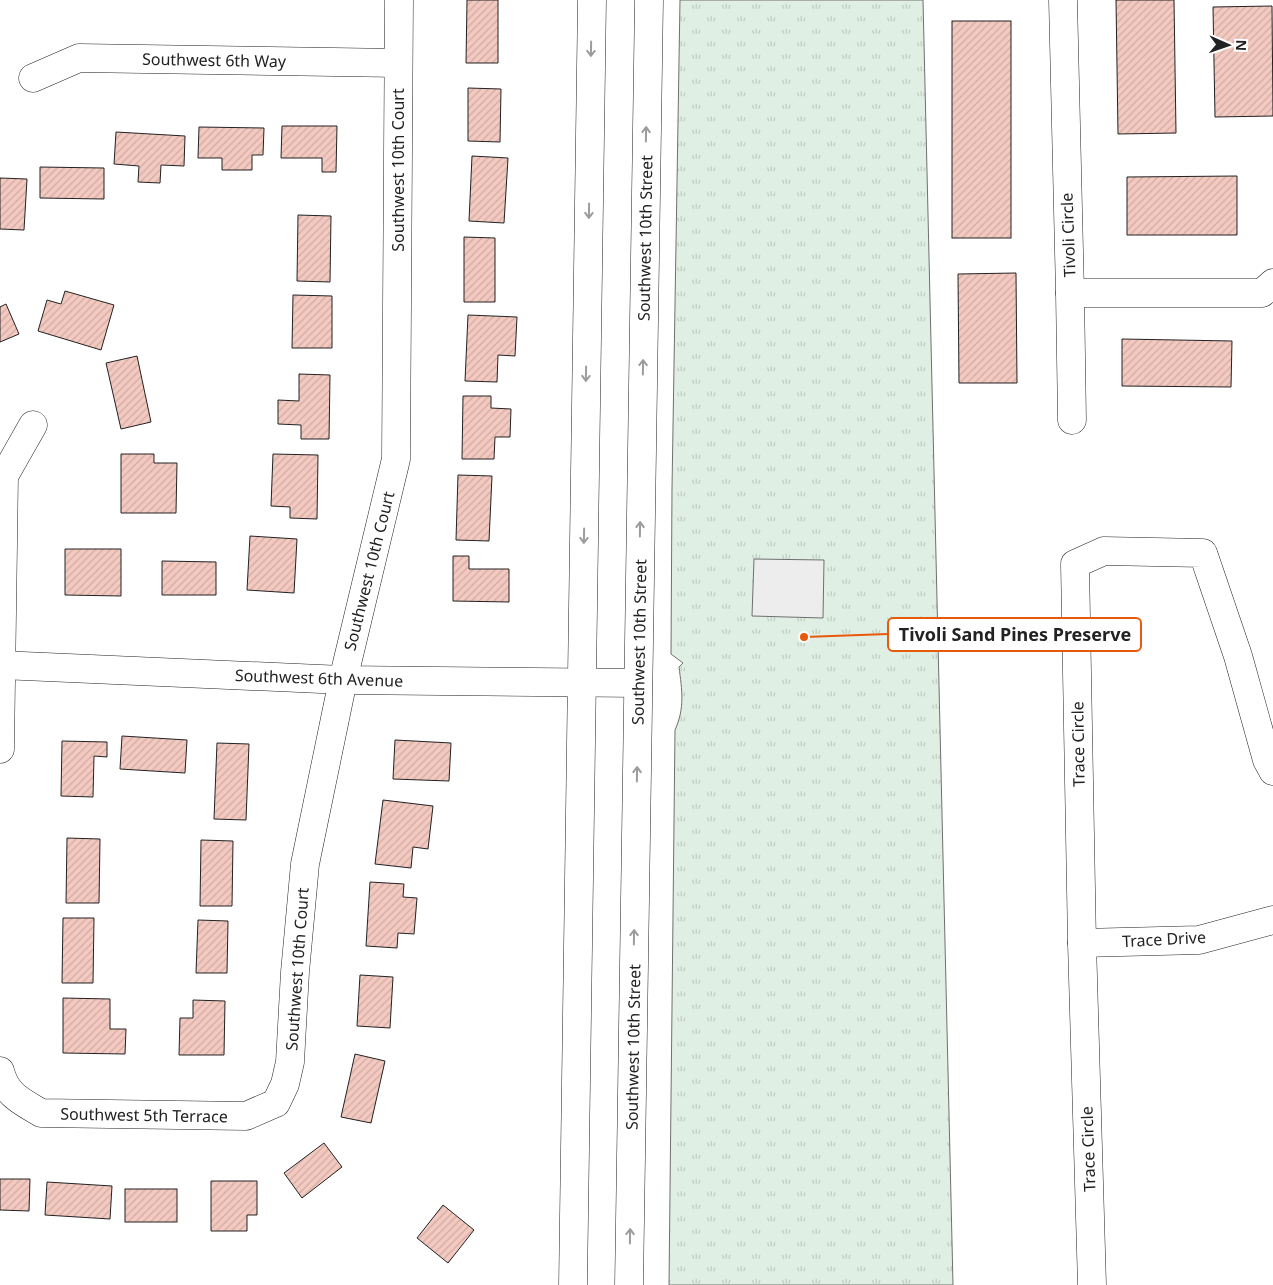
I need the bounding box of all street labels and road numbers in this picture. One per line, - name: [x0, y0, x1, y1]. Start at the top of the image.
- street label: Southwest 6th Way: [142, 48, 287, 72]
- street label: Southwest 10th Court: [387, 88, 409, 252]
- street label: Southwest 10th Street: [633, 155, 657, 321]
- street label: Tivoli Circle: [1056, 192, 1080, 278]
- street label: Southwest 10th Court: [339, 489, 399, 653]
- street label: Southwest 10th Street: [627, 559, 651, 725]
- street label: Southwest 6th Avenue: [234, 664, 404, 692]
- street label: Trace Circle: [1066, 701, 1090, 787]
- street label: Southwest 10th Court: [280, 887, 314, 1051]
- street label: Trace Drive: [1122, 926, 1206, 952]
- street label: Southwest 10th Street: [621, 964, 645, 1130]
- street label: Southwest 5th Terrace: [60, 1103, 228, 1127]
- street label: Trace Circle: [1076, 1106, 1100, 1192]

